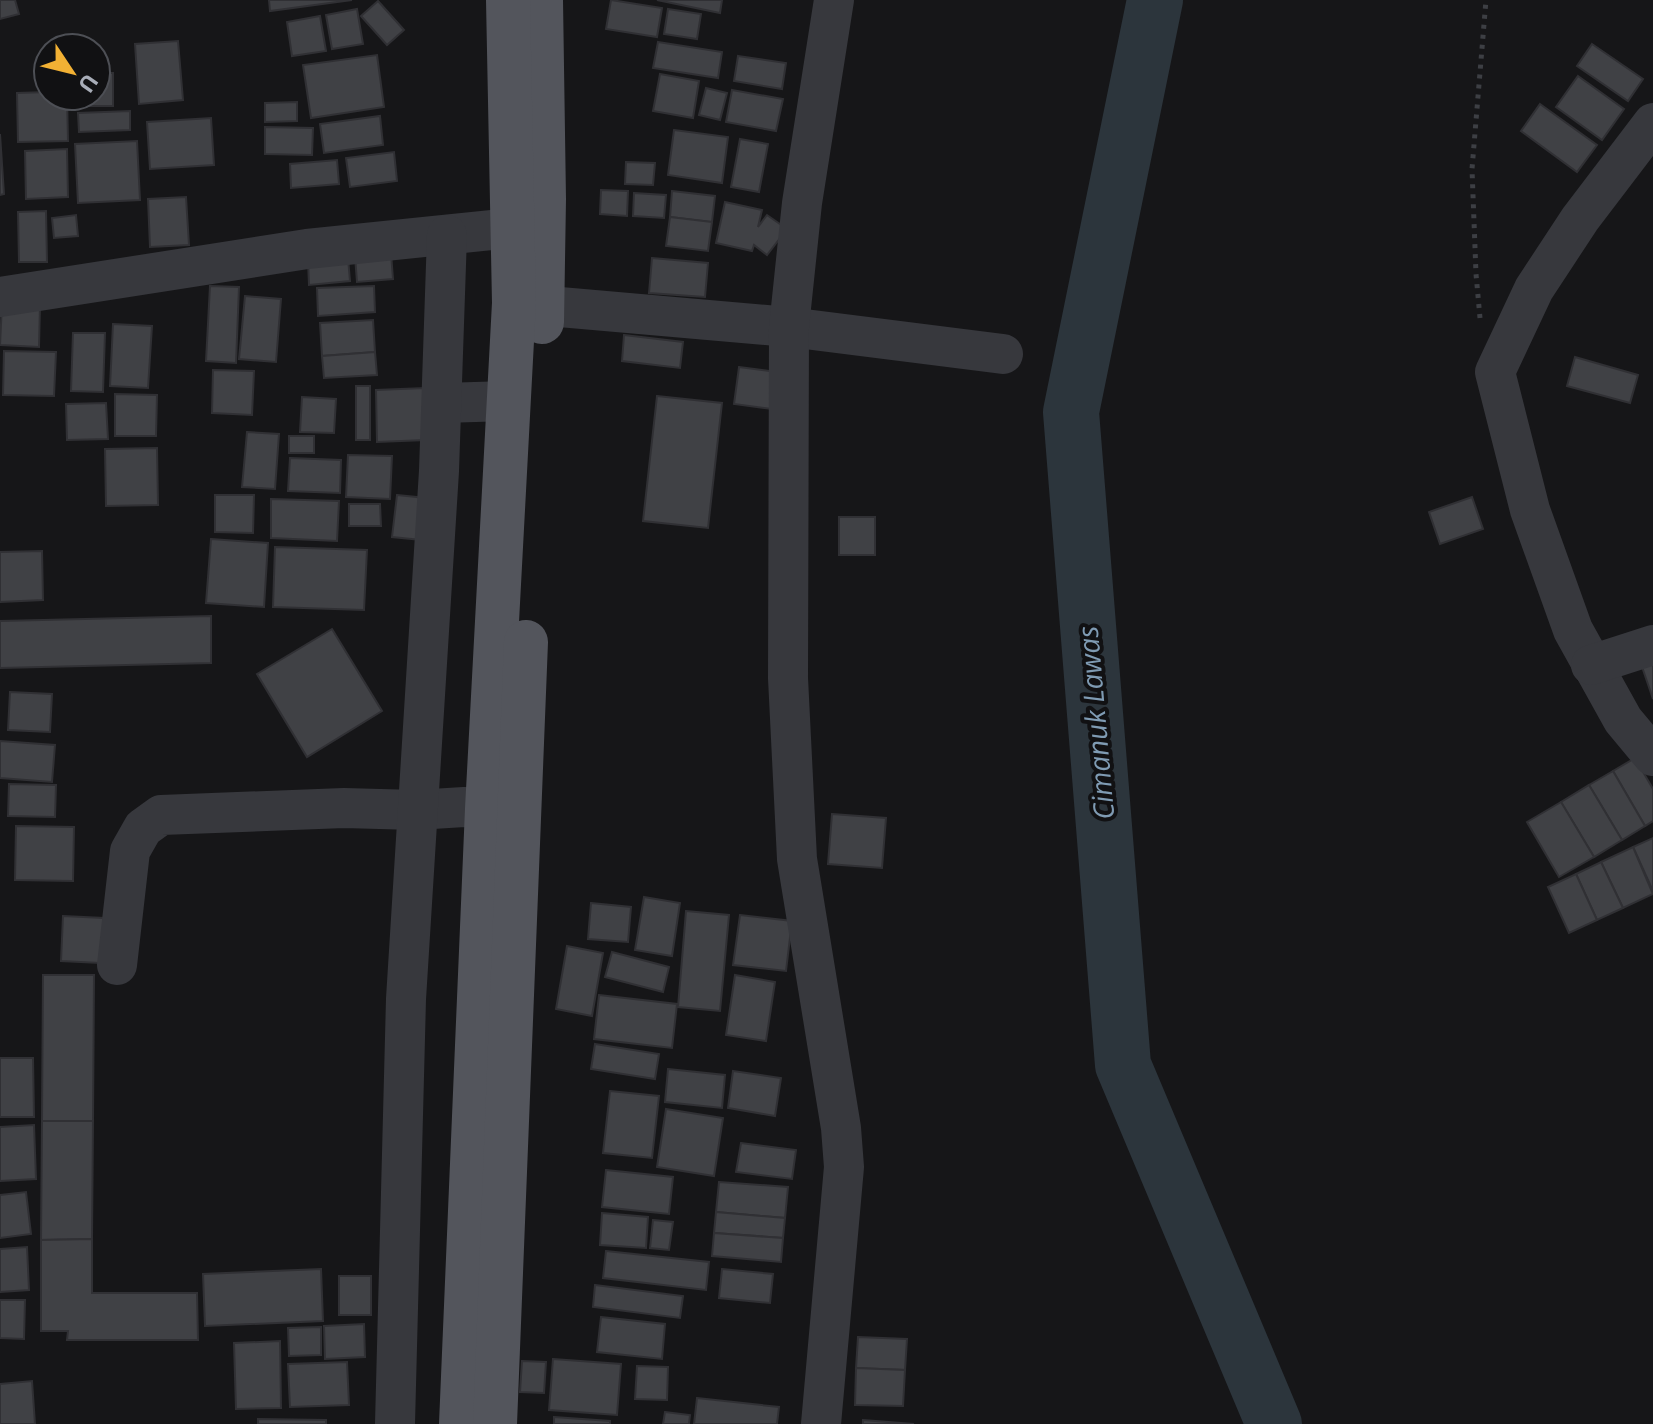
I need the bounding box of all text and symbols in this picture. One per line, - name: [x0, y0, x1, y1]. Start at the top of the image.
- north arrow: [32, 32, 112, 112]
- text: U: [72, 69, 106, 99]
- water label: Cimanuk Lawas: [1068, 625, 1122, 821]

